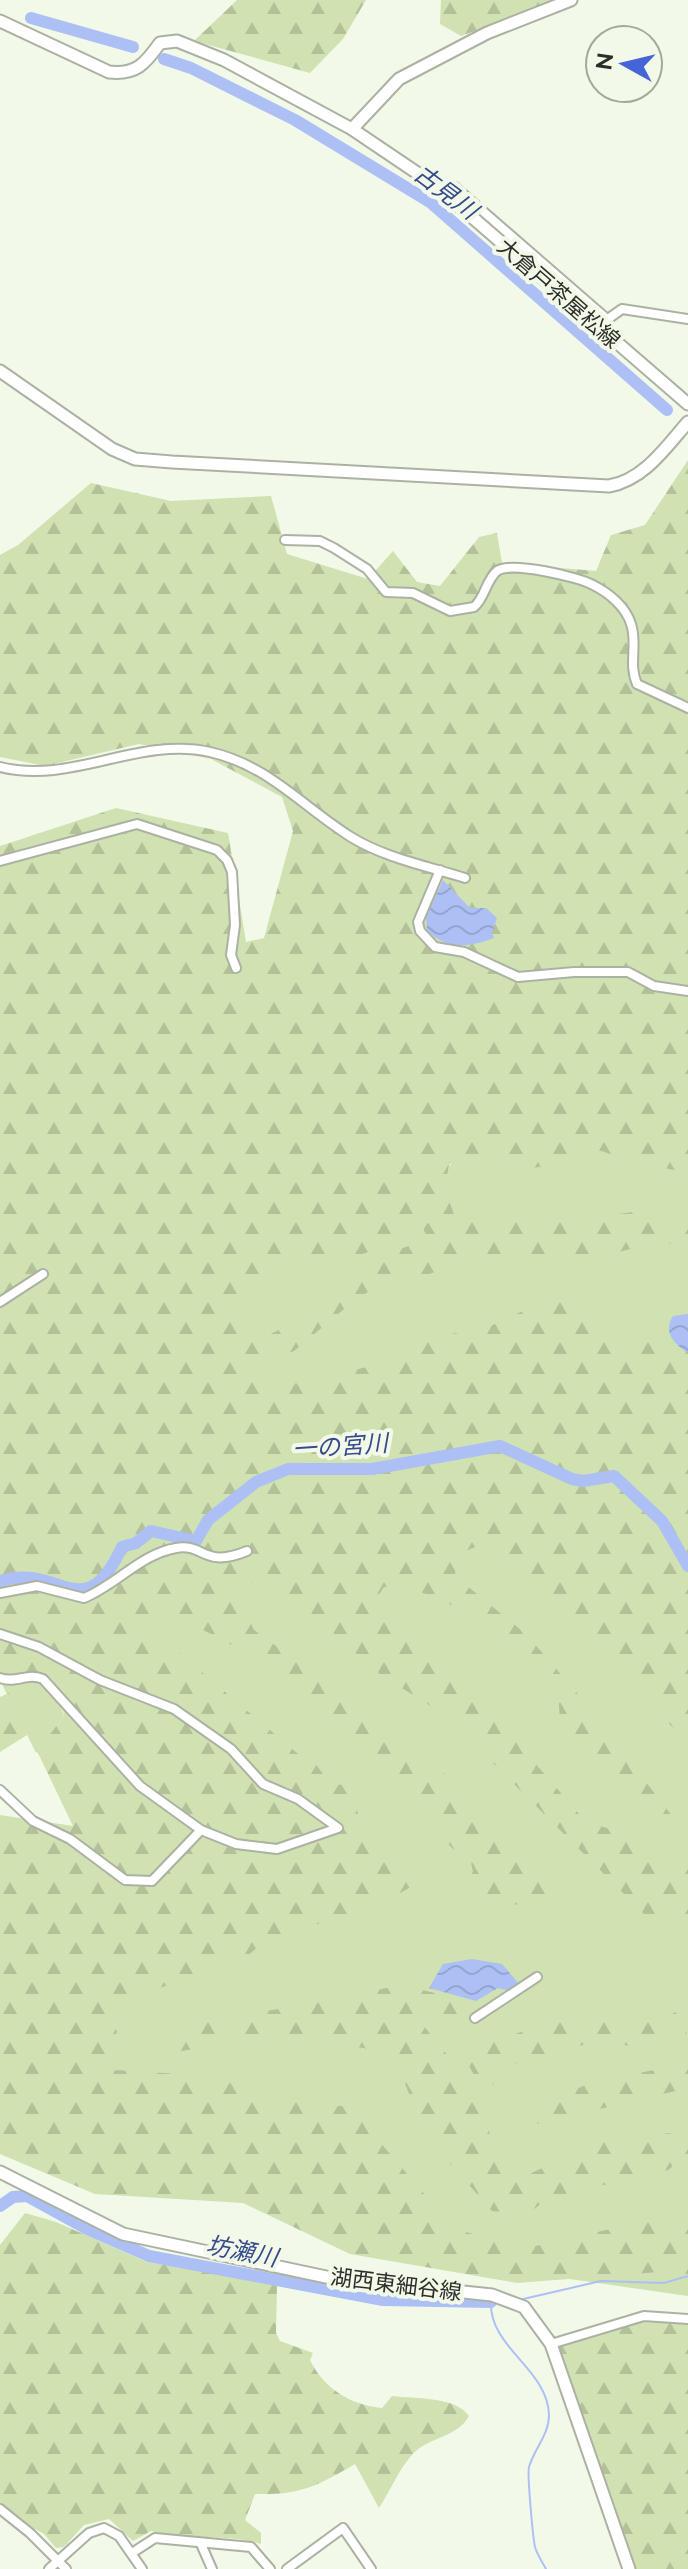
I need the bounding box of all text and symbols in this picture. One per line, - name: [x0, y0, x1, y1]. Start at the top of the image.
- north arrow: [584, 24, 664, 104]
- text: N: [590, 51, 618, 71]
- water label: 古見川: [409, 159, 486, 227]
- street label: 大倉戸茶屋松線: [492, 233, 626, 353]
- water label: 一の宮川: [291, 1428, 392, 1464]
- water label: 坊瀬川: [204, 2230, 283, 2273]
- street label: 湖西東細谷線: [329, 2263, 463, 2305]

